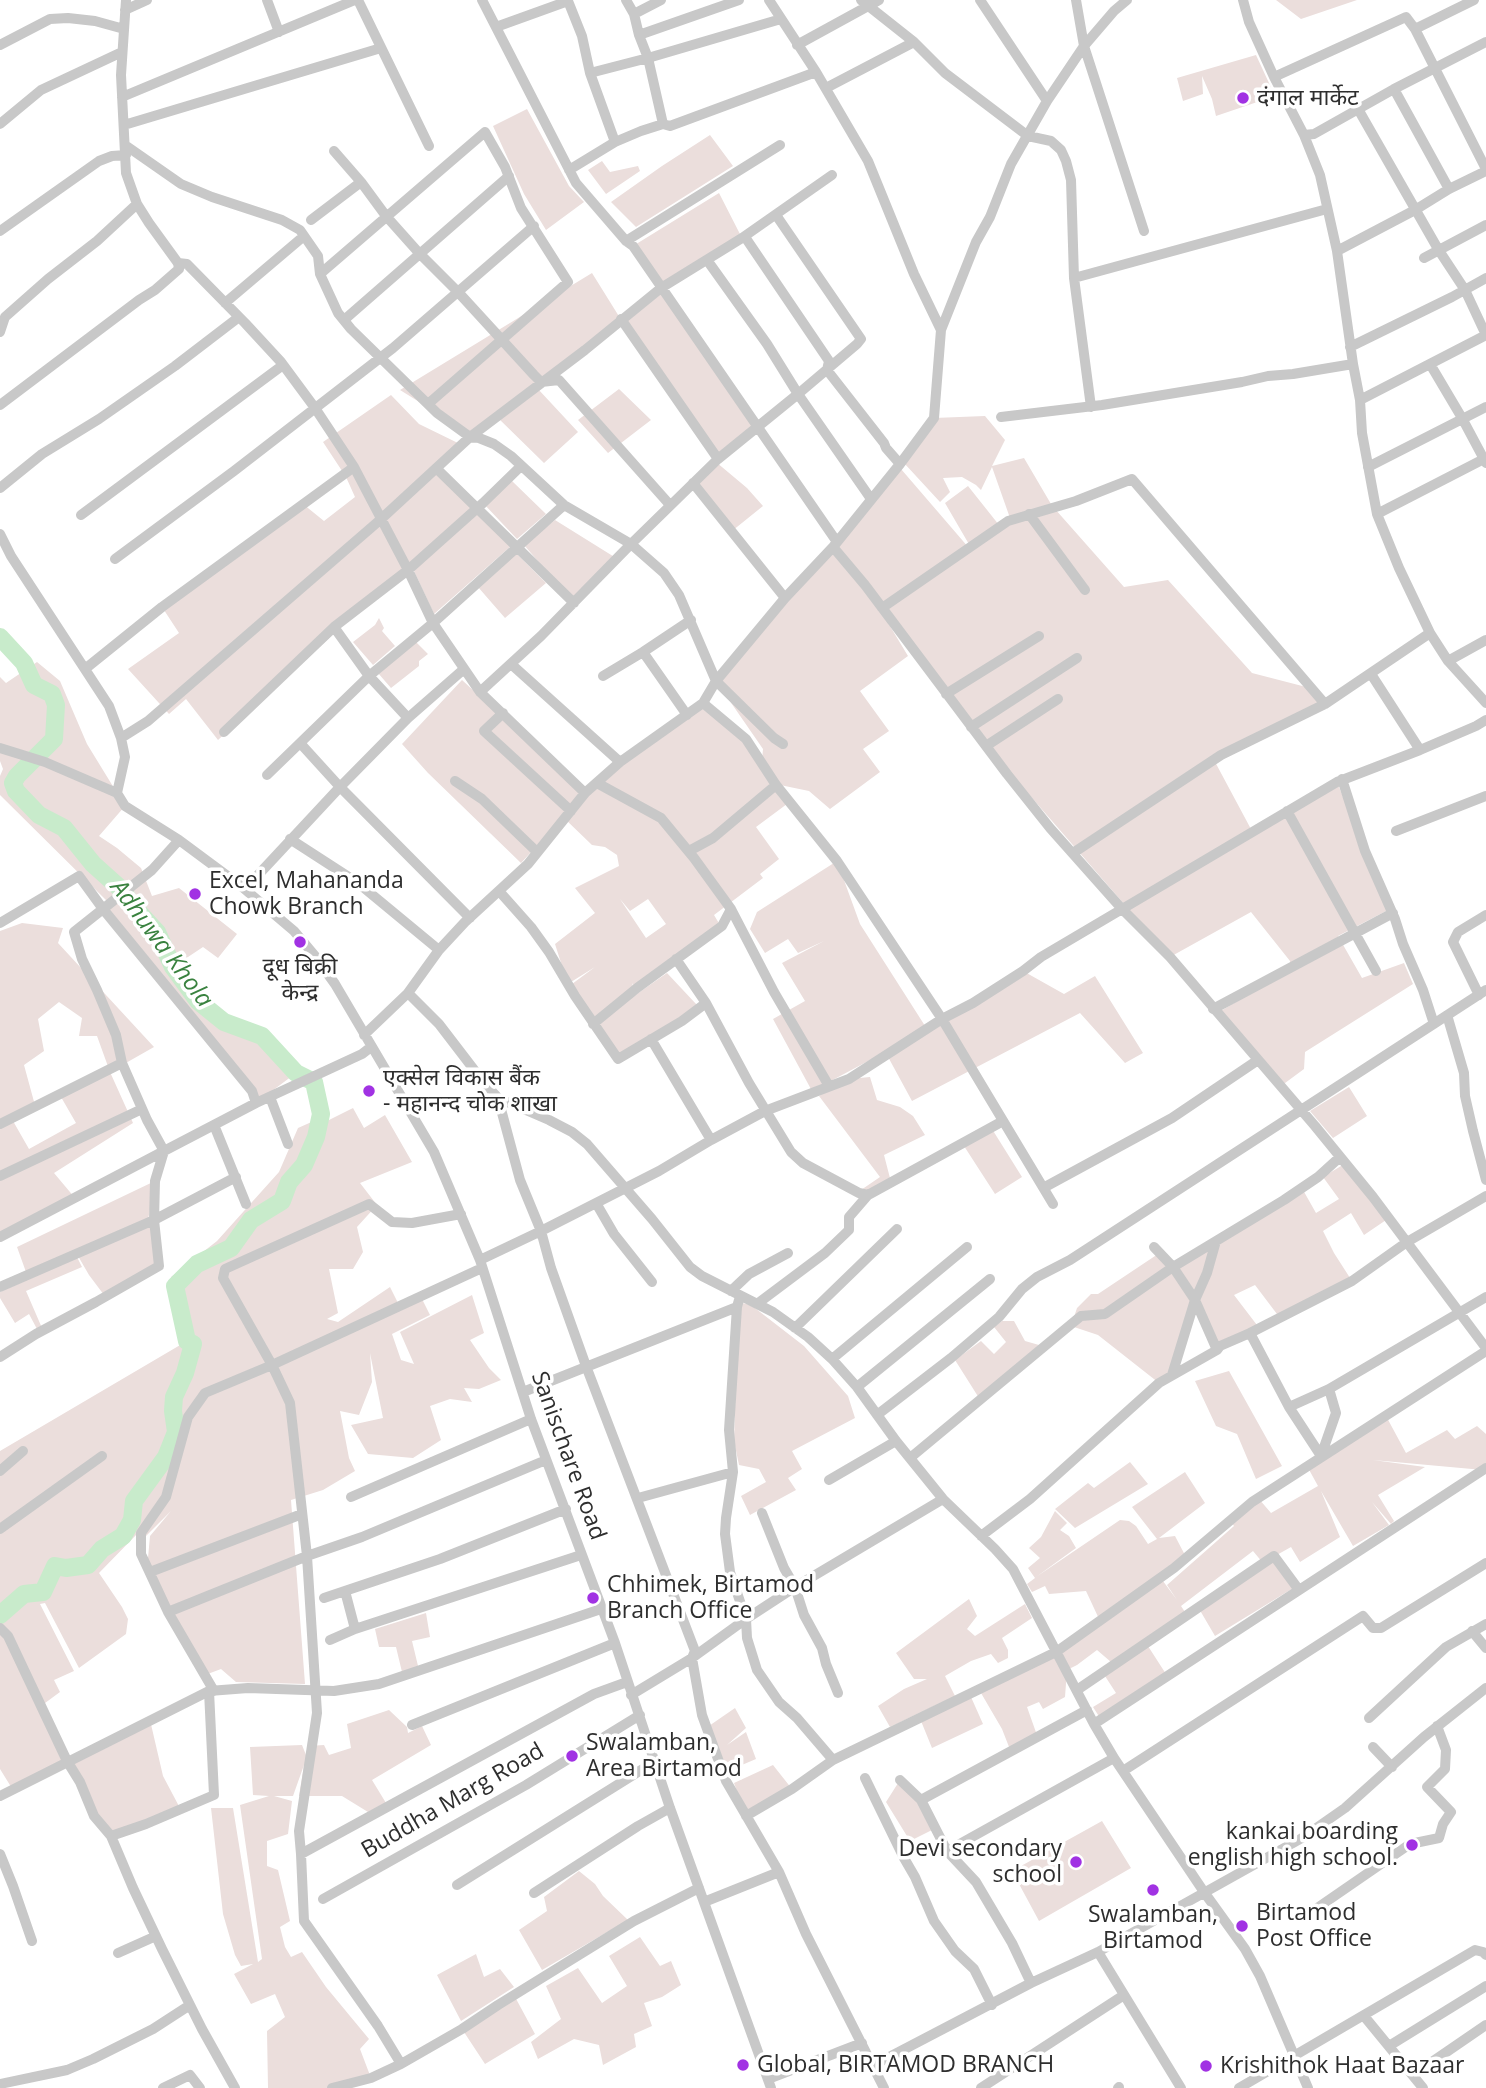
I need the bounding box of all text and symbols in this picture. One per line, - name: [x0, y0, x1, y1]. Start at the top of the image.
- place label: दंगाल मार्केट: [1257, 84, 1359, 112]
- marker: दंगाल मार्केट: [1235, 90, 1251, 106]
- place label: Excel, Mahananda Chowk Branch: [209, 867, 404, 921]
- water label: Adhuwa Khola: [104, 874, 218, 1014]
- marker: Excel, Mahananda Chowk Branch: [187, 886, 203, 902]
- marker: दूध बिक्री केन्द्र: [292, 934, 308, 950]
- place label: दूध बिक्री केन्द्र: [262, 953, 338, 1007]
- place label: एक्सेल विकास बैंक - महानन्द चोक शाखा: [383, 1064, 557, 1118]
- marker: एक्सेल विकास बैंक - महानन्द चोक शाखा: [361, 1083, 377, 1099]
- street label: Sanischare Road: [525, 1368, 611, 1544]
- place label: Chhimek, Birtamod Branch Office: [607, 1571, 814, 1625]
- marker: Chhimek, Birtamod Branch Office: [585, 1590, 601, 1606]
- place label: Swalamban, Area Birtamod: [586, 1729, 742, 1783]
- street label: Buddha Marg Road: [357, 1738, 549, 1864]
- marker: Swalamban, Area Birtamod: [564, 1748, 580, 1764]
- place label: kankai boarding english high school.: [1188, 1818, 1398, 1872]
- place label: Devi secondary school: [899, 1835, 1062, 1889]
- marker: kankai boarding english high school.: [1404, 1837, 1420, 1853]
- marker: Devi secondary school: [1068, 1854, 1084, 1870]
- marker: Swalamban, Birtamod: [1145, 1882, 1161, 1898]
- place label: Birtamod Post Office: [1256, 1899, 1372, 1953]
- place label: Swalamban, Birtamod: [1088, 1901, 1218, 1955]
- marker: Birtamod Post Office: [1234, 1918, 1250, 1934]
- place label: Global, BIRTAMOD BRANCH: [757, 2051, 1054, 2079]
- place label: Krishithok Haat Bazaar: [1220, 2052, 1464, 2080]
- marker: Global, BIRTAMOD BRANCH: [735, 2057, 751, 2073]
- marker: Krishithok Haat Bazaar: [1198, 2058, 1214, 2074]

